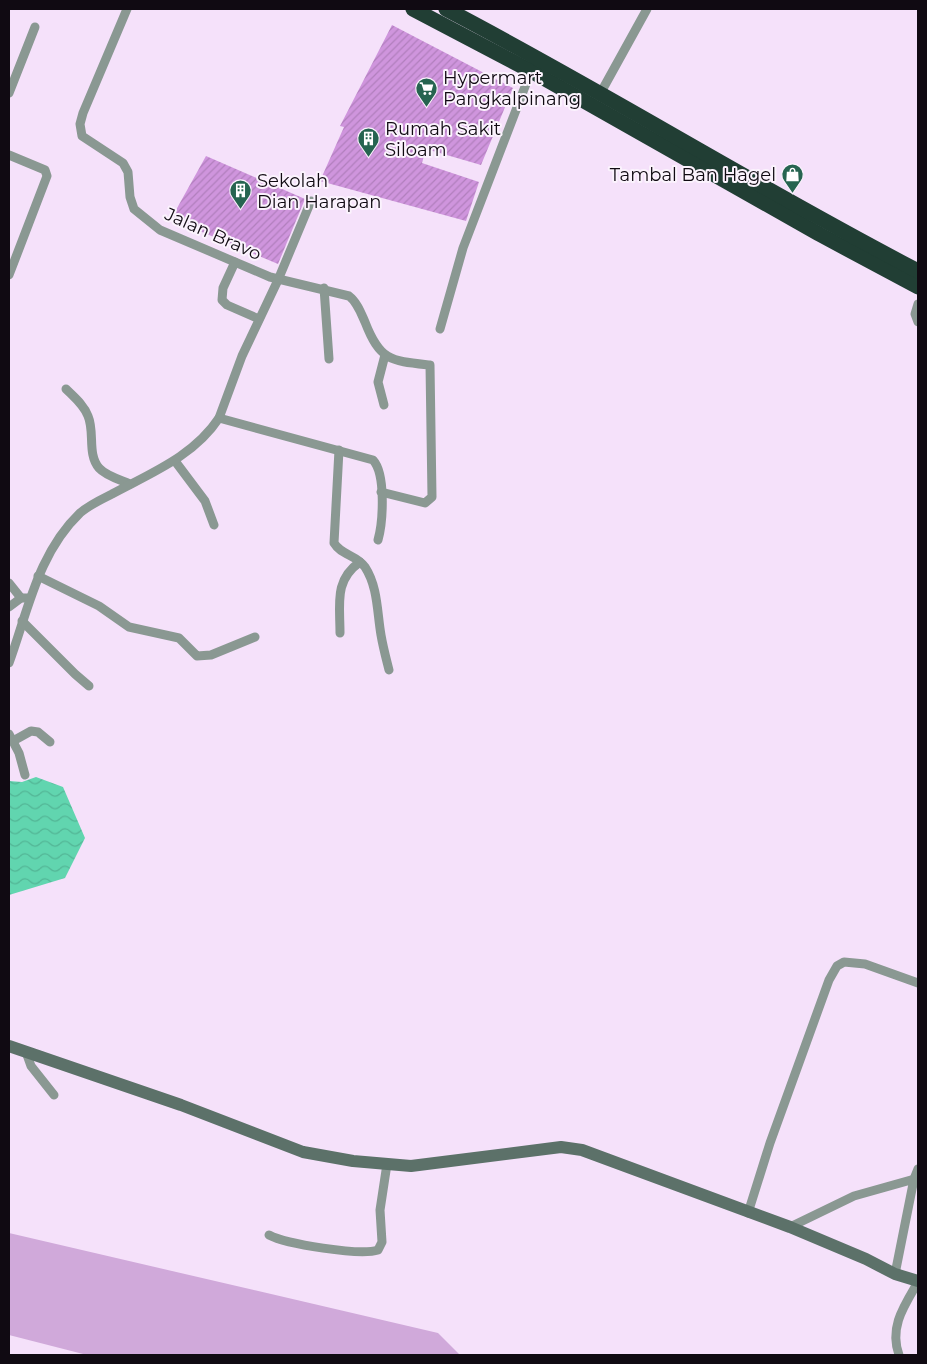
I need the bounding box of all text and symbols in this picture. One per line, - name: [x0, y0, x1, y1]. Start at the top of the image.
- place label: Hypermart Pangkalpinang: [443, 67, 581, 110]
- supermarket icon: Hypermart Pangkalpinang: [415, 76, 439, 107]
- place label: Rumah Sakit Siloam: [385, 118, 501, 161]
- building icon: Rumah Sakit Siloam: [357, 127, 381, 158]
- shop icon: Tambal Ban Hagel: [780, 163, 804, 194]
- place label: Tambal Ban Hagel: [610, 164, 776, 186]
- place label: Sekolah Dian Harapan: [257, 170, 382, 213]
- building icon: Sekolah Dian Harapan: [229, 179, 253, 210]
- street label: Jalan Bravo: [160, 203, 265, 265]

